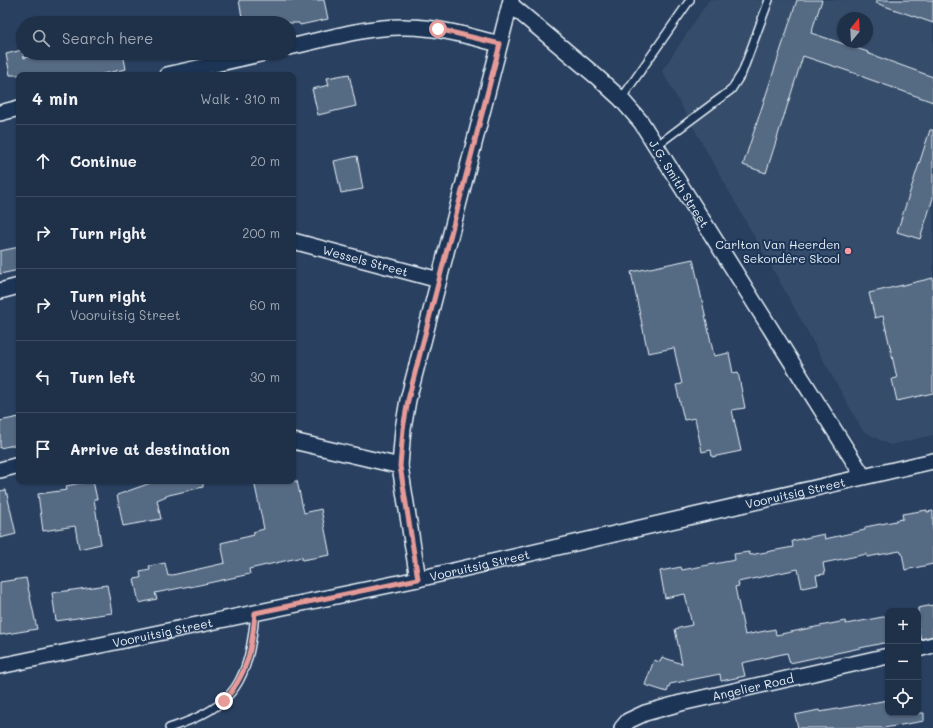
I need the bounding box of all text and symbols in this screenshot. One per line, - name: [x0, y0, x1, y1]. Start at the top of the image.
- north arrow: [837, 12, 873, 48]
- search box: [16, 16, 296, 60]
- route start: [429, 20, 447, 38]
- icon: search: [30, 27, 52, 49]
- text: Search here: [62, 28, 153, 48]
- text: 4 min: [32, 87, 78, 109]
- text: Walk · 310 m: [200, 90, 280, 107]
- street label: J.G. Smith Street: [646, 136, 713, 230]
- icon: ahead: [32, 150, 54, 172]
- text: Continue: [70, 151, 137, 171]
- text: 20 m: [250, 152, 280, 169]
- icon: right: [32, 222, 54, 244]
- text: Turn right: [70, 223, 147, 243]
- text: 200 m: [242, 224, 280, 241]
- place label: Carlton Van Heerden Sekondêre Skool: [715, 236, 840, 266]
- street label: Wessels Street: [321, 241, 410, 279]
- marker: Carlton Van Heerden Sekondêre Skool: [843, 246, 853, 256]
- text: Turn right: [70, 286, 147, 306]
- icon: right: [32, 294, 54, 316]
- text: 60 m: [250, 296, 280, 313]
- text: Vooruitsig Street: [70, 306, 181, 323]
- icon: left: [32, 366, 54, 388]
- text: Turn left: [70, 367, 135, 387]
- text: 30 m: [250, 368, 280, 385]
- icon: arrive: [32, 438, 54, 460]
- text: Arrive at destination: [70, 439, 230, 459]
- street label: Vooruitsig Street: [744, 473, 847, 512]
- street label: Vooruitsig Street: [428, 546, 531, 584]
- map controls: [885, 608, 921, 716]
- button: +: [885, 608, 921, 644]
- street label: Vooruitsig Street: [111, 614, 214, 650]
- button: −: [885, 644, 921, 680]
- street label: Angelier Road: [710, 670, 796, 704]
- button: locate: [885, 680, 921, 716]
- route end: [215, 692, 233, 710]

